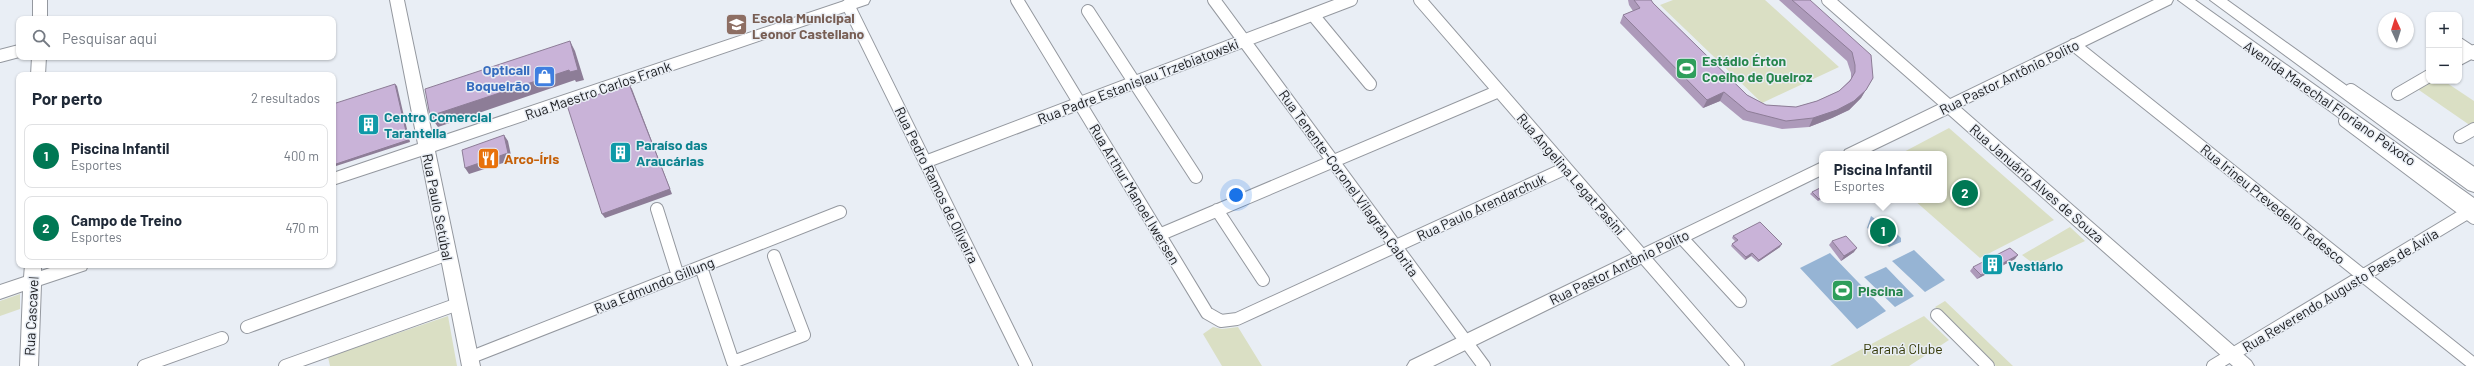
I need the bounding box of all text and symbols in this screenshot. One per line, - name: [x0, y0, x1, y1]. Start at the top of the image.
- place label: Escola Municipal Leonor Castellano: [752, 9, 865, 42]
- school or university icon: Escola Municipal Leonor Castellano: [723, 12, 749, 38]
- north arrow: [2378, 12, 2414, 48]
- map controls: [2426, 12, 2462, 84]
- button: +: [2426, 12, 2462, 48]
- search box: [16, 16, 336, 60]
- icon: search: [30, 27, 52, 49]
- text: Pesquisar aqui: [62, 29, 157, 47]
- street label: Rua Padre Estanislau Trzebiatowski: [1035, 35, 1241, 127]
- street label: Rua Pastor Antônio Polito: [1936, 36, 2082, 118]
- street label: Avenida Marechal Floriano Peixoto: [2241, 37, 2419, 169]
- button: −: [2426, 48, 2462, 84]
- place label: Estádio Érton Coelho de Queiroz: [1702, 52, 1813, 85]
- sports icon: Estádio Érton Coelho de Queiroz: [1673, 55, 1699, 81]
- street label: Rua Maestro Carlos Frank: [523, 57, 673, 123]
- place label: Opticall Boqueirão: [466, 61, 530, 94]
- shop icon: Opticall Boqueirão: [532, 64, 558, 90]
- street label: Rua Tenente-Coronel Vilagrán Cabrita: [1275, 86, 1423, 280]
- text: Por perto: [32, 88, 102, 108]
- text: 2 resultados: [251, 90, 320, 106]
- street label: Rua Pedro Ramos de Oliveira: [892, 104, 982, 266]
- place label: Centro Comercial Tarantella: [384, 108, 492, 141]
- street label: Rua Angelina Legat Pasini: [1513, 110, 1629, 238]
- building icon: Centro Comercial Tarantella: [356, 111, 382, 137]
- street label: Rua Arthur Manoel Iwersen: [1086, 120, 1184, 268]
- street label: Rua Januário Alves de Souza: [1966, 120, 2108, 246]
- place label: Paraíso das Araucárias: [636, 136, 708, 169]
- text: Piscina Infantil: [71, 139, 169, 157]
- building icon: Paraíso das Araucárias: [607, 139, 633, 165]
- street label: Rua Irineu Prevedello Tedesco: [2197, 140, 2349, 268]
- restaurant icon: Arco-Íris: [476, 145, 502, 171]
- text: 1: [44, 148, 48, 164]
- text: 400 m: [284, 148, 319, 164]
- place label: Arco-Íris: [504, 150, 559, 167]
- popup: [1819, 151, 1947, 203]
- street label: Rua Paulo Setúbal: [419, 152, 457, 262]
- text: Esportes: [71, 157, 122, 173]
- text: Piscina Infantil: [1834, 160, 1932, 178]
- street label: Rua Paulo Arendarchuk: [1414, 170, 1548, 244]
- text: Esportes: [1834, 178, 1885, 194]
- pin: 2: [1952, 178, 1978, 208]
- your location: [1226, 185, 1246, 205]
- text: Campo de Treino: [71, 211, 182, 229]
- pin: 1: [1870, 216, 1896, 246]
- text: 2: [42, 220, 50, 236]
- text: 470 m: [285, 220, 319, 236]
- street label: Rua Reverendo Augusto Paes de Ávila: [2239, 225, 2441, 355]
- street label: Rua Pastor Antônio Polito: [1546, 226, 1692, 308]
- text: Esportes: [71, 229, 122, 245]
- building icon: Vestiário: [1980, 252, 2006, 278]
- street label: Rua Edmundo Gillung: [592, 253, 716, 317]
- place label: Vestiário: [2008, 257, 2064, 274]
- street label: Rua Cascavel: [20, 276, 42, 356]
- sports icon: Piscina: [1830, 277, 1856, 303]
- place label: Piscina: [1858, 282, 1903, 299]
- park label: Paraná Clube: [1863, 340, 1943, 357]

